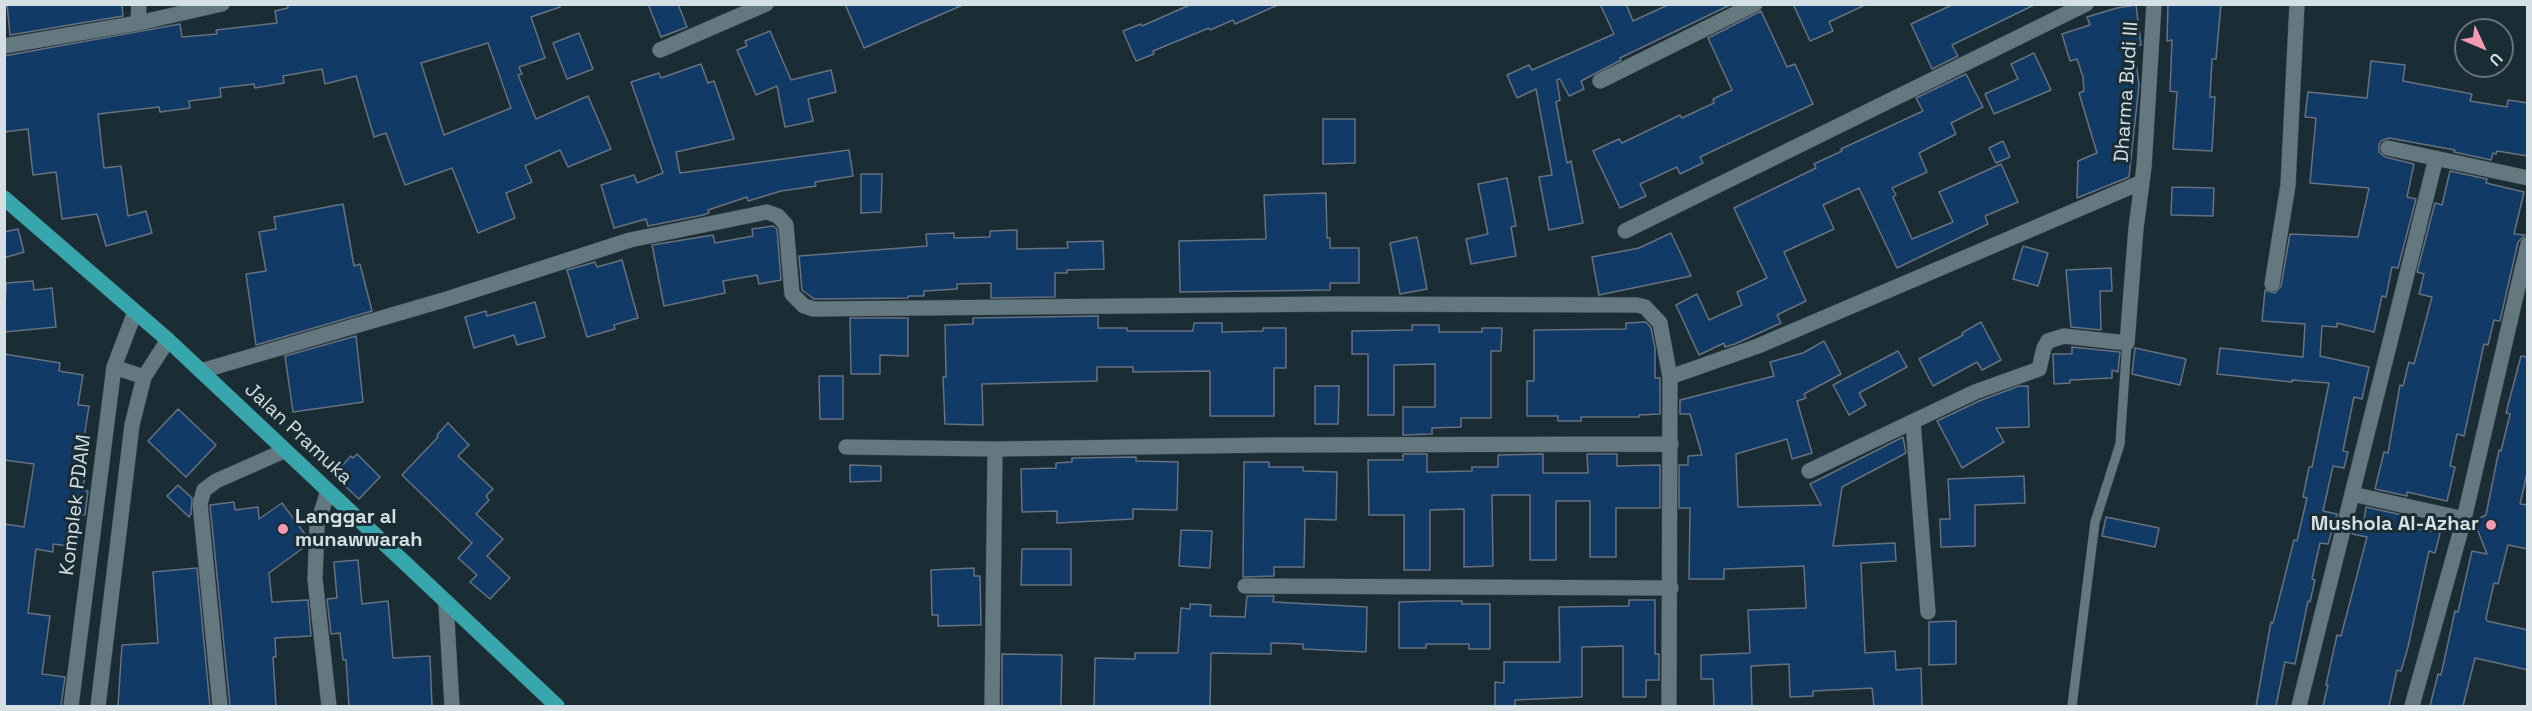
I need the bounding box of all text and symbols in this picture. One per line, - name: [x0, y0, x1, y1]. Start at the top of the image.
- north arrow: [2454, 18, 2514, 78]
- street label: Dharma Budi III: [2110, 21, 2144, 163]
- text: U: [2485, 48, 2507, 71]
- street label: Jalan Pramuka: [239, 378, 357, 490]
- street label: Komplek PDAM: [55, 433, 97, 577]
- place label: Langgar al munawwarah: [295, 506, 423, 553]
- place label: Mushola Al-Azhar: [2311, 513, 2479, 537]
- marker: Mushola Al-Azhar: [2484, 518, 2498, 532]
- marker: Langgar al munawwarah: [276, 522, 290, 536]

